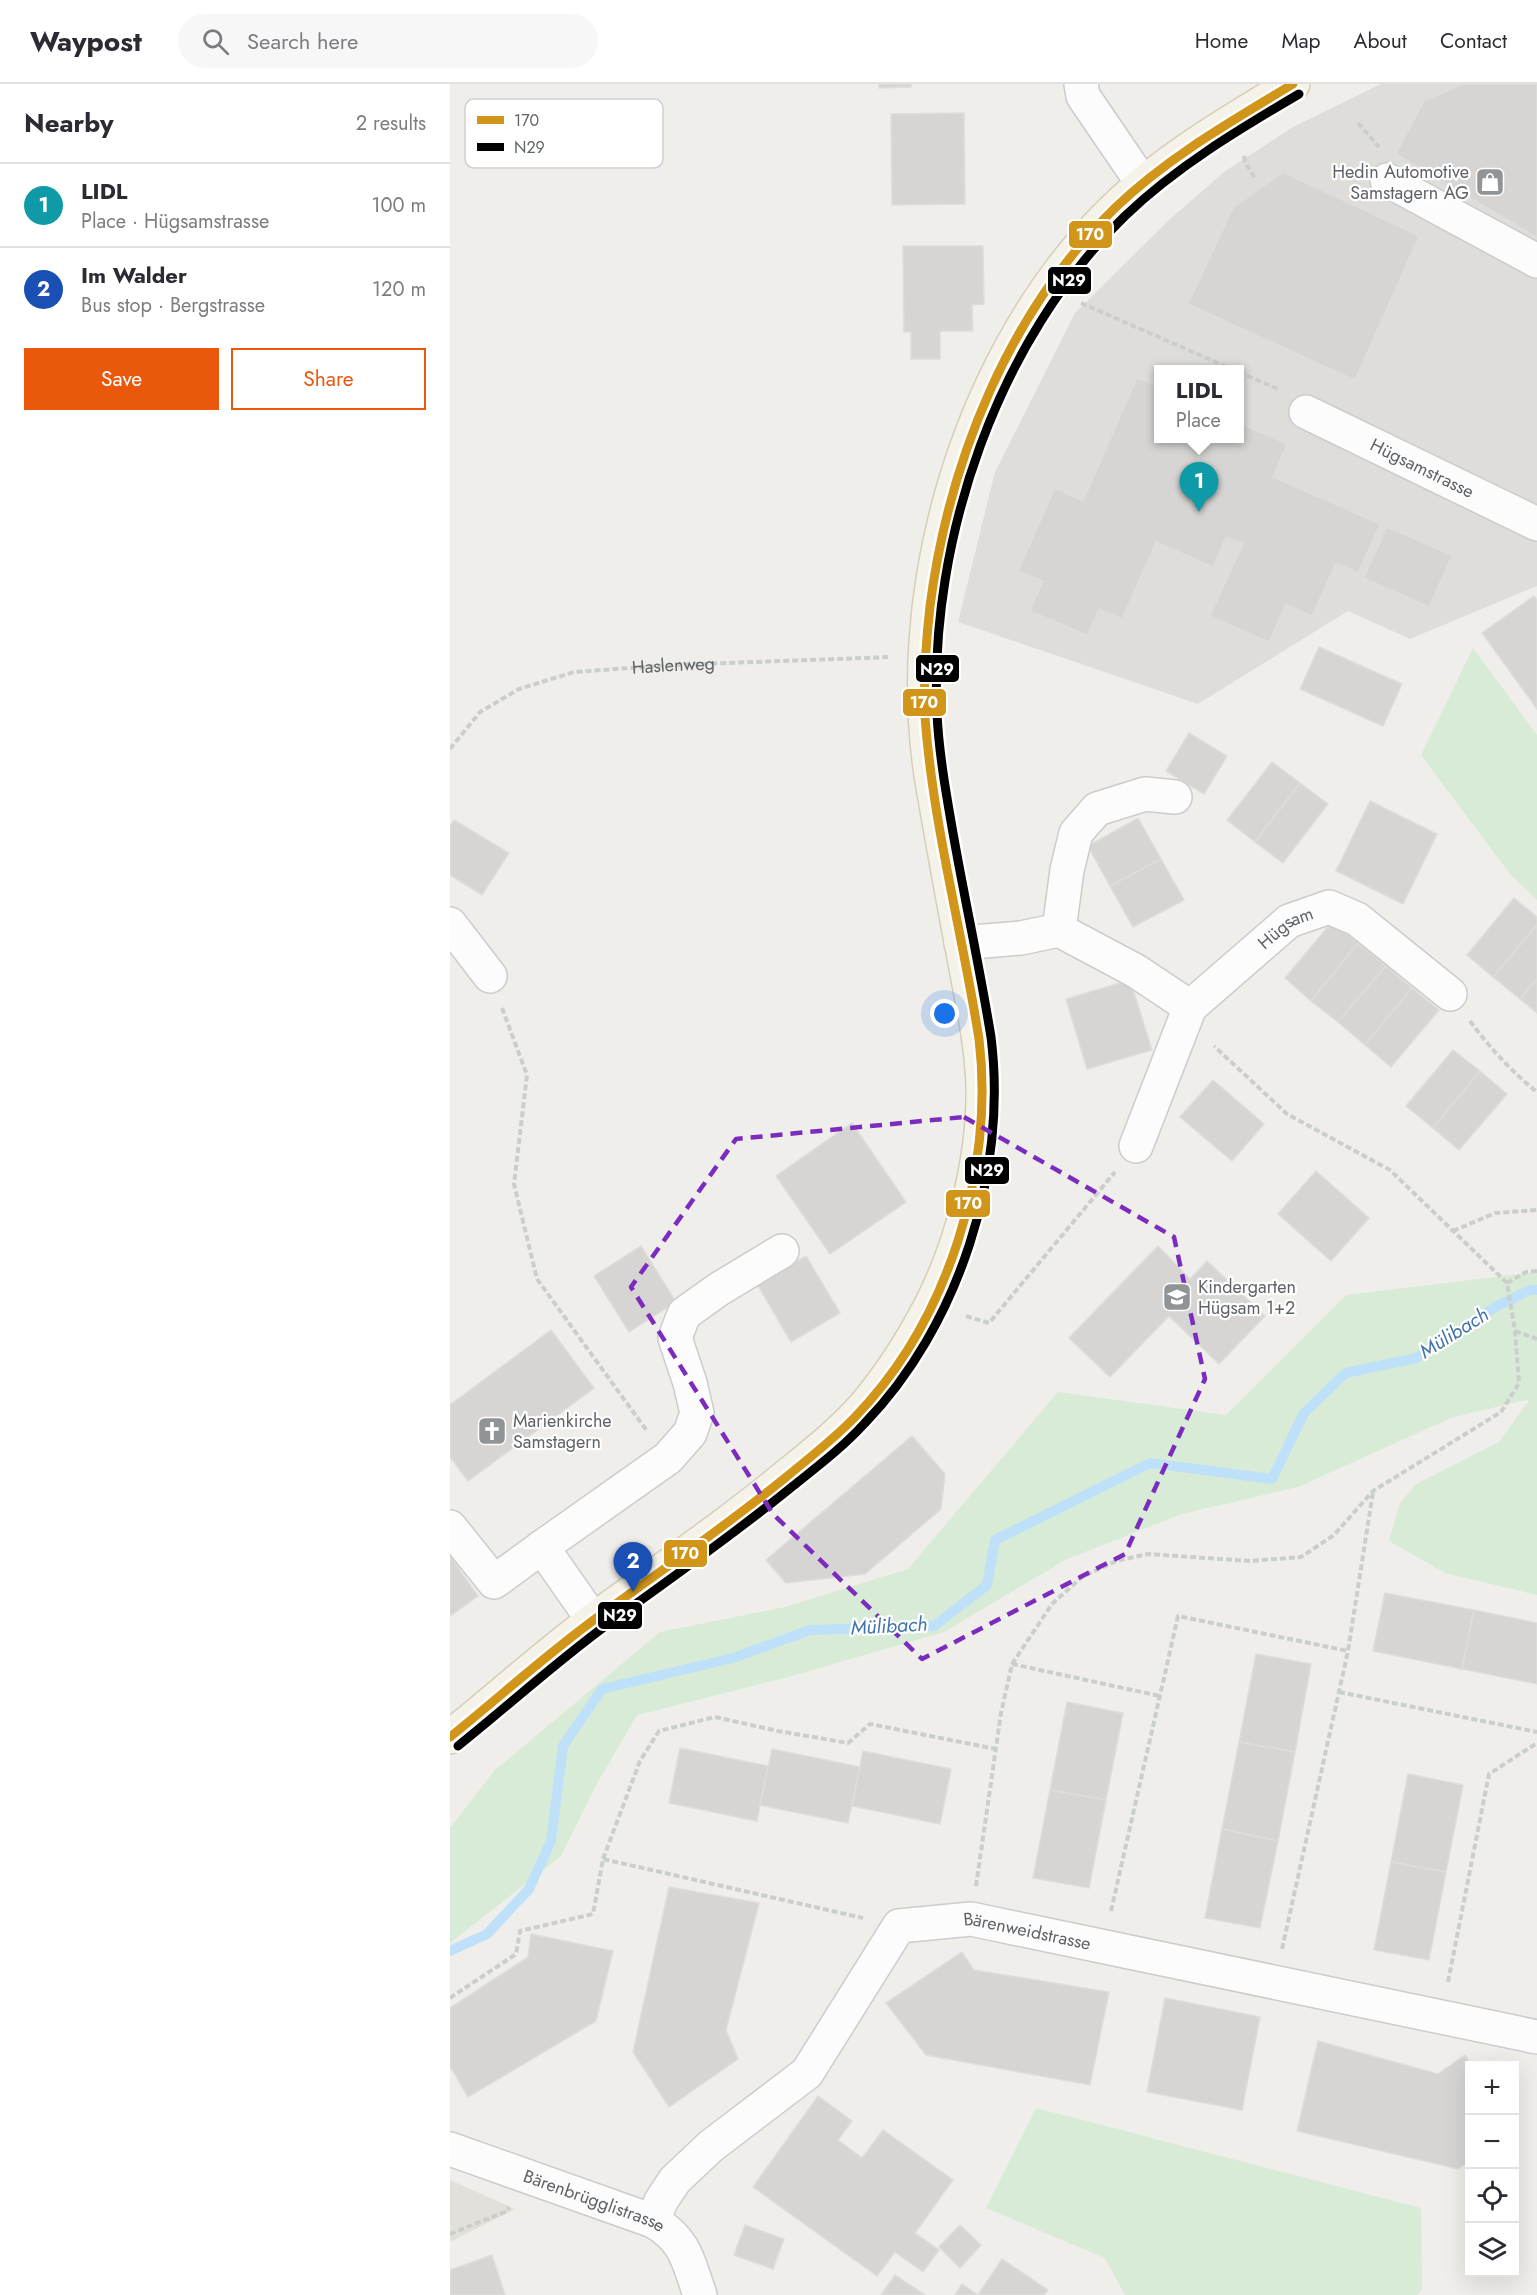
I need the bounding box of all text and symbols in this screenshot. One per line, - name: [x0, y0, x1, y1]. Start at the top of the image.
- search box: [178, 14, 598, 68]
- text: Waypost: [30, 21, 142, 62]
- icon: search: [199, 25, 232, 58]
- text: Search here: [247, 25, 358, 57]
- text: Home: [1195, 26, 1248, 56]
- text: Map: [1281, 26, 1321, 56]
- text: About: [1354, 26, 1407, 56]
- text: Contact: [1440, 26, 1507, 56]
- legend: [465, 99, 663, 168]
- text: Nearby: [24, 104, 113, 142]
- text: 2 results: [356, 109, 426, 138]
- text: 170: [514, 109, 539, 132]
- text: N29: [514, 136, 545, 159]
- place label: Hedin Automotive Samstagern AG: [1332, 159, 1469, 206]
- shop icon: Hedin Automotive Samstagern AG: [1474, 166, 1506, 198]
- text: LIDL: [81, 175, 127, 207]
- text: 1: [38, 191, 49, 220]
- text: 100 m: [371, 191, 426, 220]
- text: Place · Hügsamstrasse: [81, 207, 269, 236]
- line badge: 170: [1068, 220, 1113, 249]
- text: 170: [1076, 223, 1104, 246]
- text: Im Walder: [81, 259, 187, 291]
- line badge: N29: [1047, 266, 1092, 295]
- text: N29: [1052, 269, 1086, 292]
- text: 2: [37, 275, 50, 304]
- text: 120 m: [372, 275, 426, 304]
- text: Bus stop · Bergstrasse: [81, 291, 265, 320]
- button: Save: [24, 348, 219, 410]
- button: Share: [231, 348, 426, 410]
- popup: [1154, 365, 1244, 443]
- text: LIDL: [1176, 374, 1222, 406]
- text: Place: [1176, 406, 1221, 435]
- street label: Hügsamstrasse: [1366, 432, 1479, 505]
- pin: 1: [1180, 462, 1218, 512]
- street label: Haslenweg: [631, 650, 715, 681]
- line badge: N29: [915, 654, 960, 683]
- text: N29: [920, 658, 954, 681]
- line badge: 170: [902, 688, 947, 717]
- text: 170: [910, 691, 938, 714]
- street label: Hügsam: [1252, 900, 1317, 955]
- your location: [930, 999, 959, 1028]
- line badge: N29: [964, 1156, 1010, 1185]
- text: N29: [970, 1159, 1004, 1182]
- line badge: 170: [945, 1189, 991, 1218]
- text: 170: [954, 1192, 982, 1215]
- place label: Kindergarten Hügsam 1+2: [1198, 1274, 1296, 1321]
- school or university icon: Kindergarten Hügsam 1+2: [1161, 1281, 1193, 1313]
- water label: Mülibach: [1414, 1300, 1494, 1366]
- place label: Marienkirche Samstagern: [513, 1408, 612, 1455]
- church icon: Marienkirche Samstagern: [476, 1415, 508, 1447]
- line badge: 170: [663, 1539, 708, 1568]
- pin: 2: [614, 1542, 652, 1592]
- text: 170: [671, 1542, 699, 1565]
- line badge: N29: [597, 1601, 643, 1630]
- text: N29: [603, 1604, 637, 1627]
- water label: Mülibach: [850, 1610, 928, 1642]
- street label: Bärenweidstrasse: [962, 1906, 1093, 1957]
- map controls: [1465, 2061, 1519, 2277]
- button: +: [1465, 2061, 1519, 2115]
- button: −: [1465, 2115, 1519, 2169]
- street label: Bärenbrügglistrasse: [520, 2163, 671, 2238]
- button: locate: [1465, 2169, 1519, 2223]
- button: layers: [1465, 2223, 1519, 2277]

